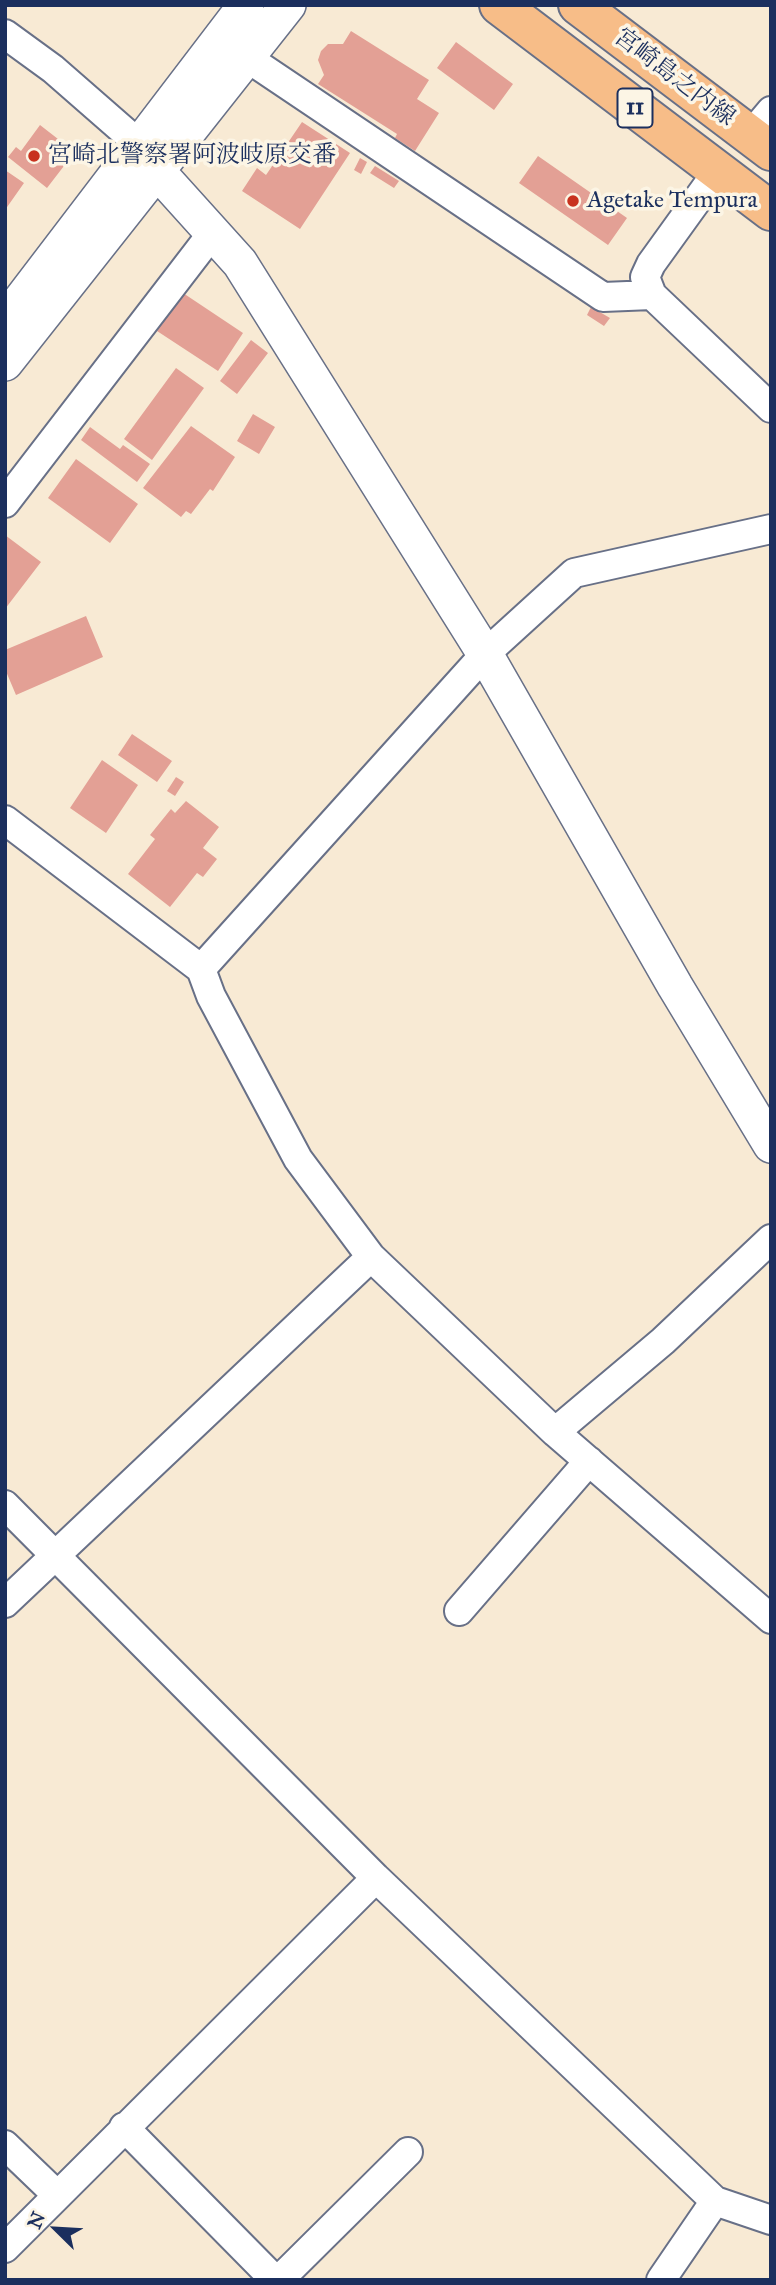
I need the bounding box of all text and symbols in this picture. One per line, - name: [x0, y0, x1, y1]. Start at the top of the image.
- street label: 宮崎島之内線: [608, 23, 740, 133]
- road number: 11: [618, 88, 652, 128]
- place label: 宮崎北警察署阿波岐原交番: [48, 142, 336, 170]
- marker: 宮崎北警察署阿波岐原交番: [26, 148, 42, 164]
- place label: Agetake Tempura: [587, 187, 758, 215]
- marker: Agetake Tempura: [565, 193, 581, 209]
- north arrow: [21, 2194, 91, 2264]
- text: N: [23, 2208, 50, 2232]

